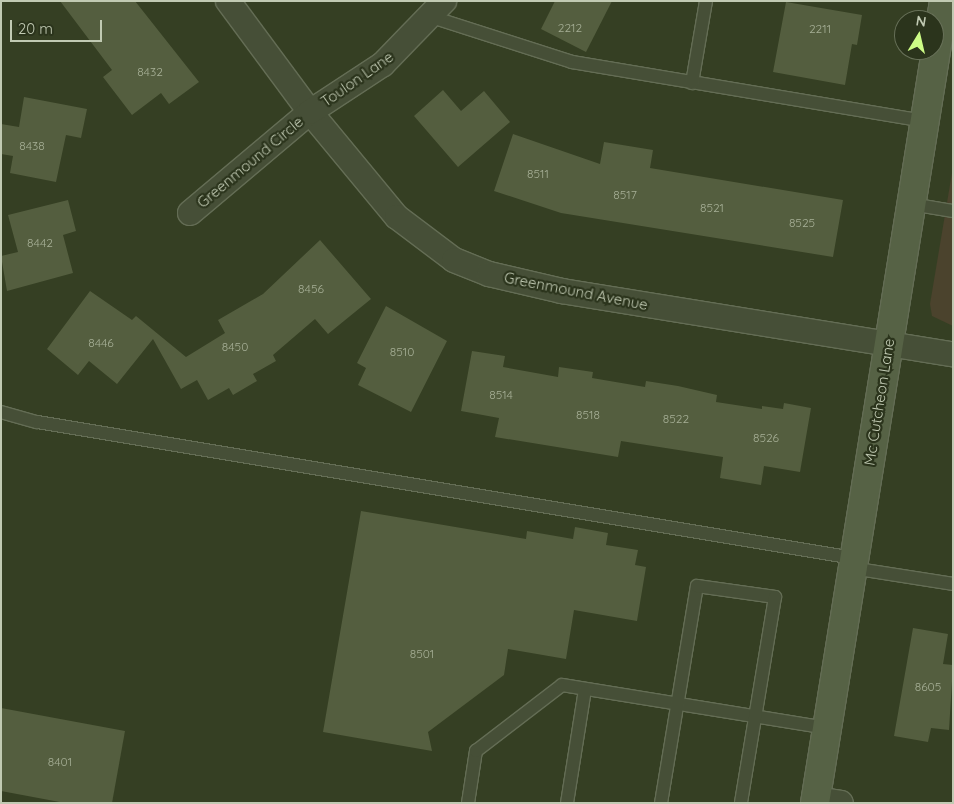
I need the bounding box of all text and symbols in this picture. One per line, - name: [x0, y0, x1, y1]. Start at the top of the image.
- scale bar: [12, 10, 105, 42]
- north arrow: [894, 10, 944, 60]
- text: N: [915, 11, 928, 31]
- text: 20 m: [18, 19, 53, 38]
- house number: 2212: [558, 21, 582, 35]
- house number: 2211: [809, 22, 831, 36]
- street label: Toulon Lane: [317, 47, 397, 111]
- house number: 8432: [137, 65, 163, 79]
- street label: Greenmound Circle: [193, 112, 307, 212]
- house number: 8438: [19, 139, 45, 153]
- house number: 8511: [527, 167, 549, 181]
- house number: 8517: [613, 188, 637, 202]
- house number: 8521: [700, 201, 724, 215]
- house number: 8525: [789, 216, 815, 230]
- house number: 8442: [27, 236, 53, 250]
- street label: Greenmound Avenue: [503, 268, 649, 314]
- house number: 8456: [298, 282, 324, 296]
- house number: 8446: [88, 336, 114, 350]
- street label: Mc Cutcheon Lane: [860, 337, 898, 467]
- house number: 8450: [222, 340, 248, 354]
- house number: 8510: [390, 345, 414, 359]
- house number: 8514: [489, 388, 513, 402]
- house number: 8518: [576, 408, 600, 422]
- house number: 8522: [663, 412, 689, 426]
- house number: 8526: [753, 431, 779, 445]
- house number: 8501: [410, 647, 434, 661]
- house number: 8605: [915, 680, 941, 694]
- house number: 8401: [48, 755, 72, 769]

